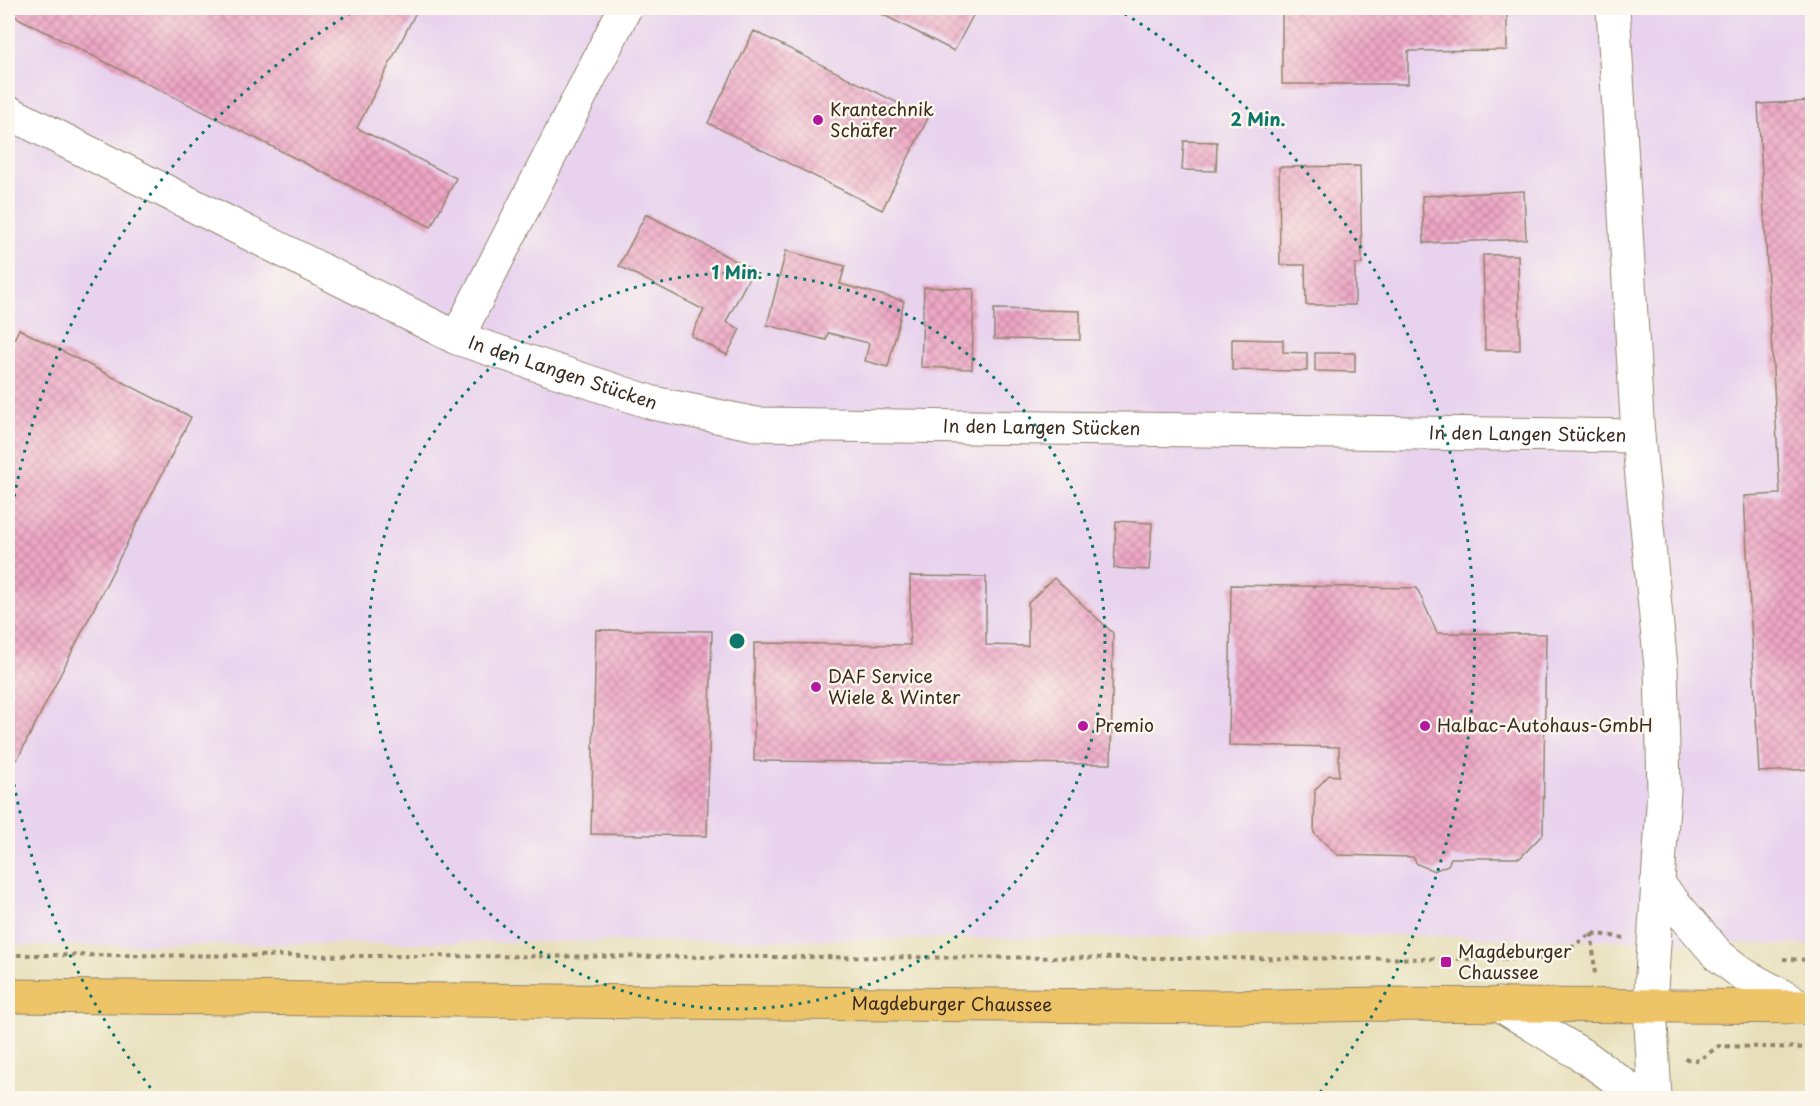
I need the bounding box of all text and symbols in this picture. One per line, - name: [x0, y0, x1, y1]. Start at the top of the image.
- place label: Krantechnik Schäfer: [830, 95, 934, 143]
- text: 2 Min.: [1230, 105, 1286, 132]
- marker: Krantechnik Schäfer: [811, 113, 825, 127]
- text: 1 Min.: [711, 258, 763, 285]
- street label: In den Langen Stücken: [465, 328, 661, 416]
- street label: In den Langen Stücken: [943, 412, 1141, 441]
- street label: In den Langen Stücken: [1429, 418, 1627, 448]
- centre of rings: [727, 631, 747, 651]
- place label: DAF Service Wiele & Winter: [828, 662, 961, 710]
- marker: DAF Service Wiele & Winter: [809, 680, 823, 694]
- place label: Premio: [1095, 711, 1154, 738]
- place label: Halbac-Autohaus-GmbH: [1437, 711, 1653, 738]
- marker: Premio: [1076, 719, 1090, 733]
- marker: Halbac-Autohaus-GmbH: [1418, 719, 1432, 733]
- place label: Magdeburger Chaussee: [1458, 937, 1572, 985]
- marker: Magdeburger Chaussee: [1439, 955, 1453, 969]
- street label: Magdeburger Chaussee: [851, 989, 1052, 1017]

